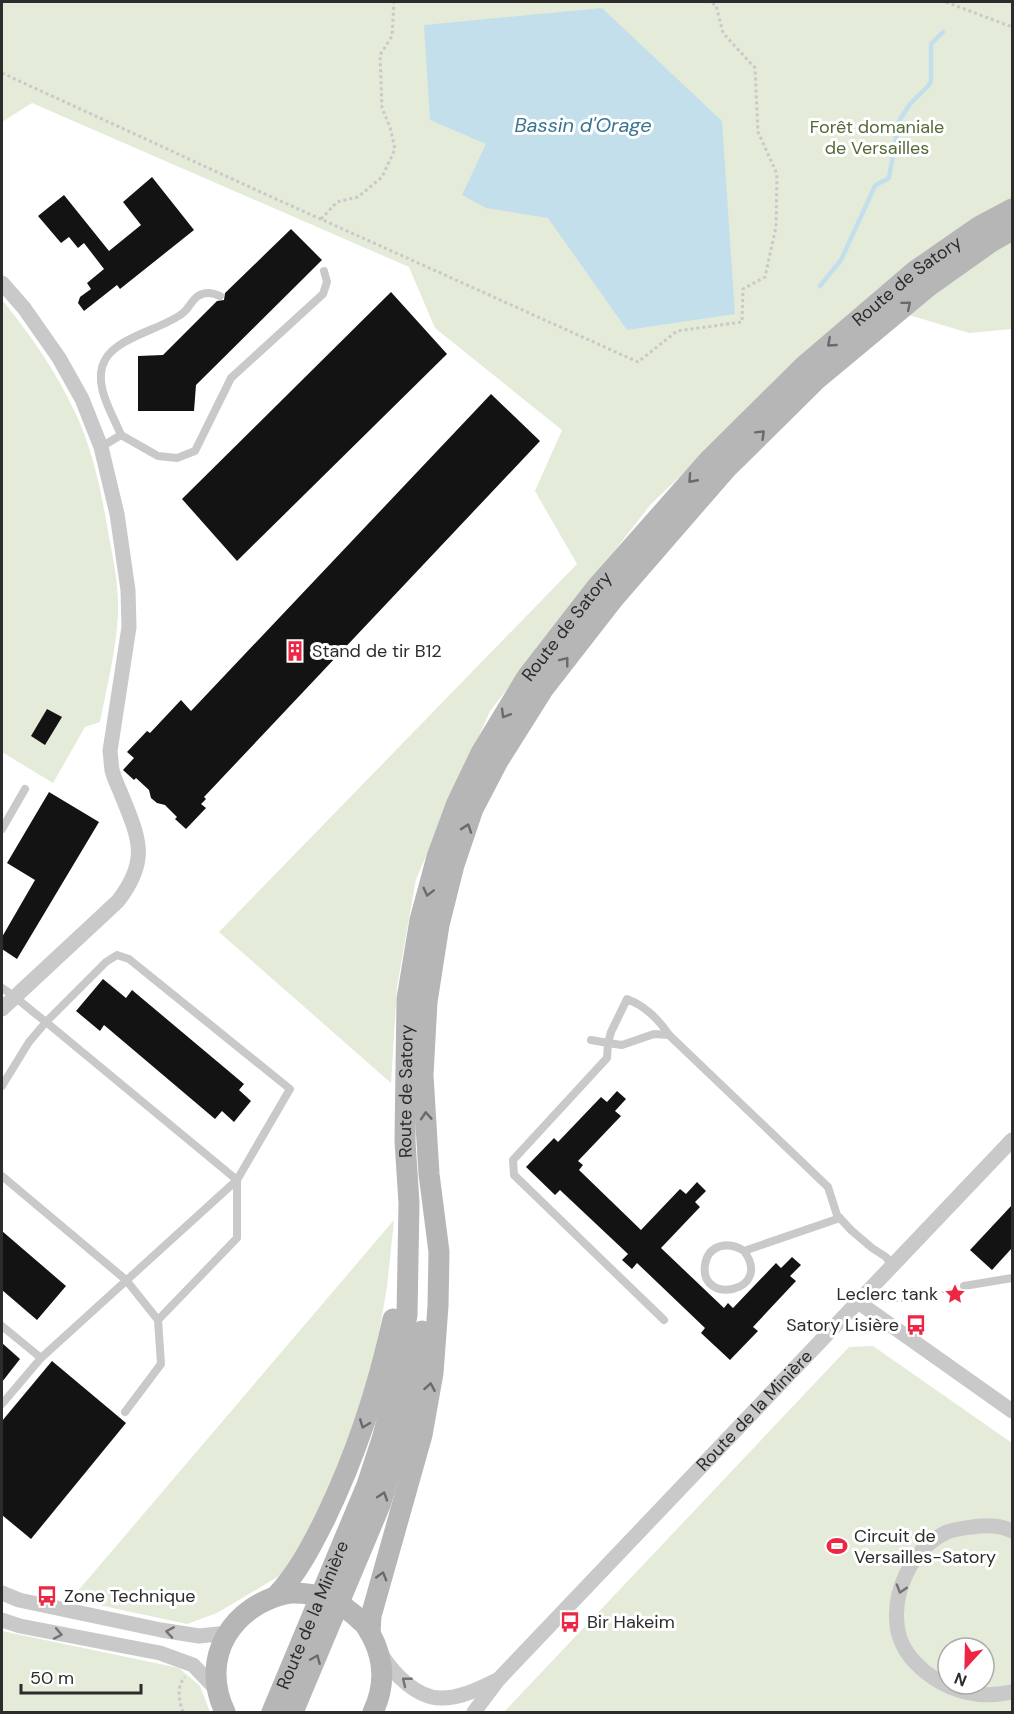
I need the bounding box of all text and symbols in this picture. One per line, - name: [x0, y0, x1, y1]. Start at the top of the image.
- water label: Bassin d'Orage: [514, 112, 652, 138]
- park label: Forêt domaniale de Versailles: [810, 115, 944, 160]
- street label: Route de Satory: [847, 230, 966, 332]
- one-way arrow: [900, 301, 911, 312]
- one-way arrow: [827, 336, 838, 347]
- one-way arrow: [755, 430, 765, 441]
- one-way arrow: [688, 473, 699, 483]
- street label: Route de Satory: [516, 566, 617, 686]
- building icon: Stand de tir B12: [283, 639, 307, 663]
- place label: Stand de tir B12: [312, 639, 442, 663]
- one-way arrow: [558, 656, 569, 667]
- one-way arrow: [501, 708, 513, 718]
- one-way arrow: [459, 823, 472, 834]
- one-way arrow: [423, 886, 435, 896]
- street label: Route de Satory: [393, 1024, 419, 1159]
- one-way arrow: [419, 1111, 432, 1120]
- place label: Leclerc tank: [836, 1282, 938, 1306]
- place icon: Leclerc tank: [943, 1282, 967, 1306]
- place label: Satory Lisière: [786, 1313, 899, 1337]
- bus stop icon: Satory Lisière: [904, 1313, 928, 1337]
- street label: Route de la Minière: [691, 1345, 818, 1476]
- one-way arrow: [423, 1382, 436, 1392]
- one-way arrow: [359, 1418, 372, 1429]
- one-way arrow: [375, 1491, 388, 1502]
- place label: Circuit de Versailles-Satory: [854, 1524, 996, 1569]
- sports icon: Circuit de Versailles-Satory: [825, 1534, 849, 1558]
- street label: Route de la Minière: [271, 1537, 354, 1693]
- one-way arrow: [375, 1571, 388, 1581]
- one-way arrow: [896, 1583, 908, 1594]
- bus stop icon: Zone Technique: [35, 1584, 59, 1608]
- place label: Zone Technique: [64, 1584, 196, 1608]
- bus stop icon: Bir Hakeim: [558, 1610, 582, 1634]
- place label: Bir Hakeim: [587, 1610, 675, 1634]
- one-way arrow: [166, 1626, 176, 1639]
- one-way arrow: [53, 1627, 63, 1640]
- north arrow: [936, 1636, 996, 1696]
- one-way arrow: [309, 1654, 321, 1665]
- scale bar: [21, 1657, 141, 1695]
- text: 50 m: [30, 1666, 74, 1690]
- text: N: [951, 1668, 970, 1691]
- one-way arrow: [401, 1677, 412, 1688]

